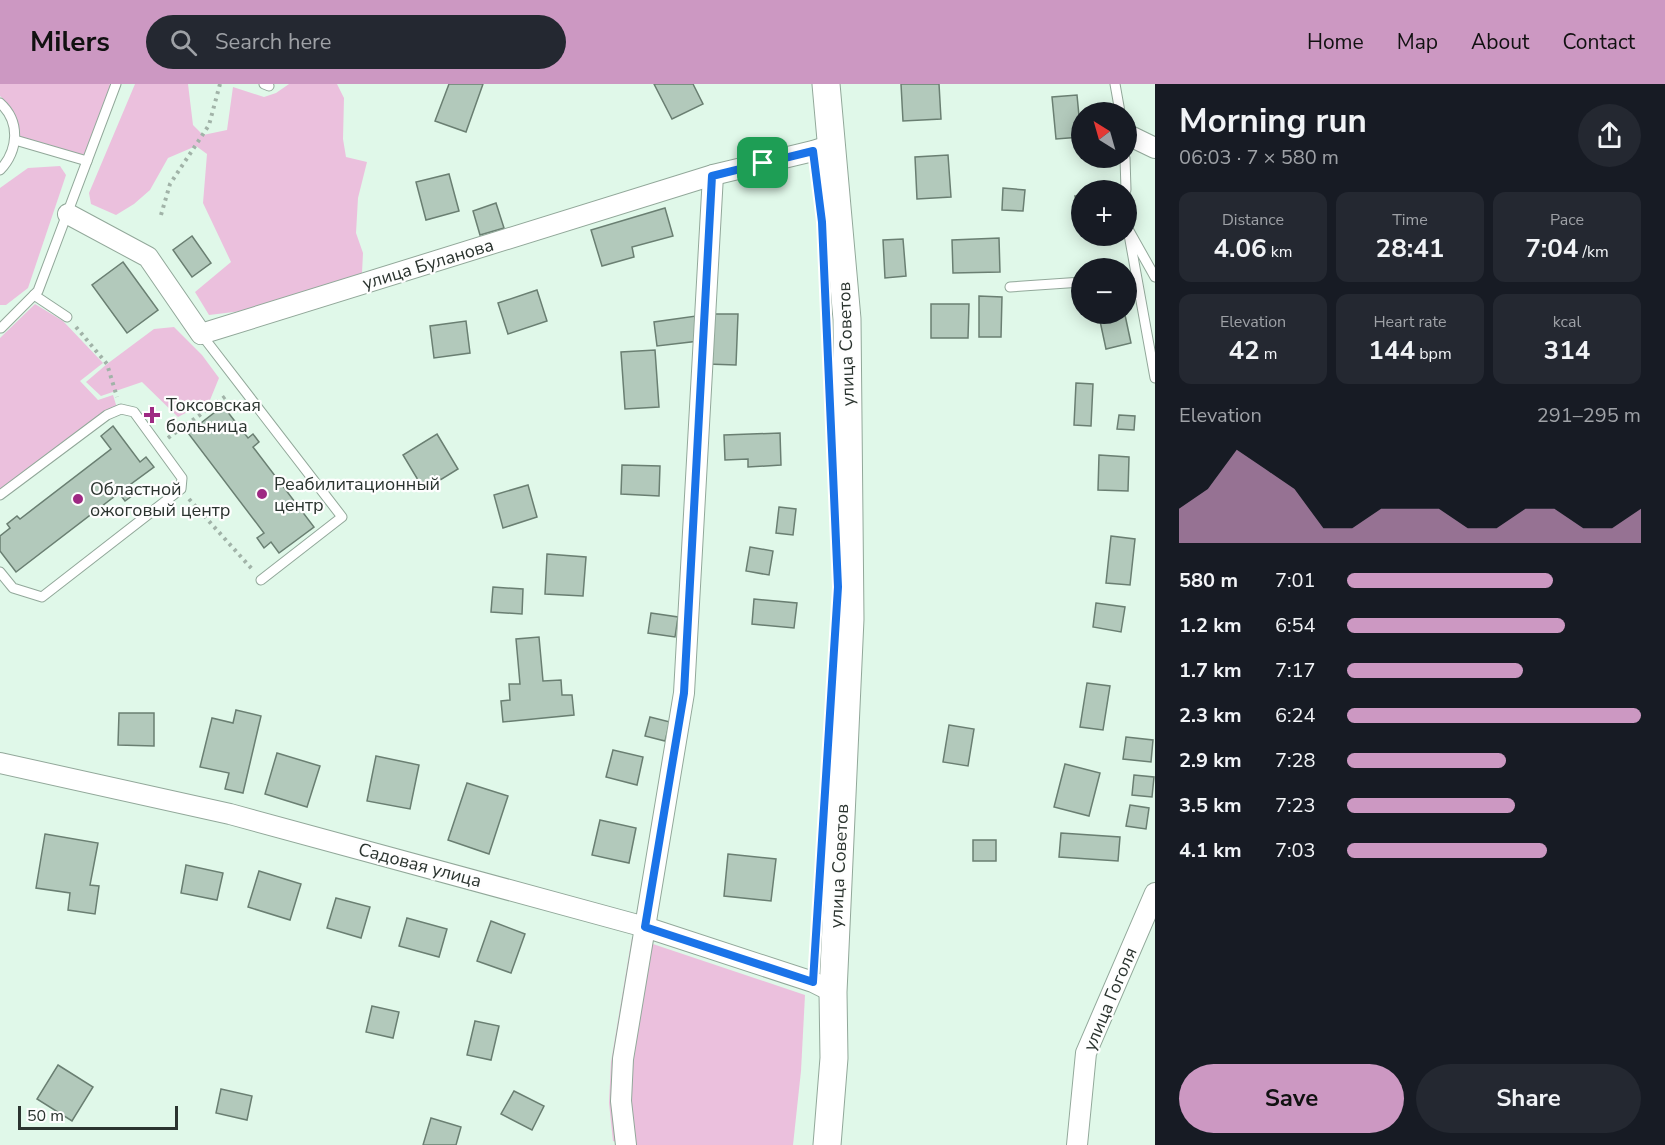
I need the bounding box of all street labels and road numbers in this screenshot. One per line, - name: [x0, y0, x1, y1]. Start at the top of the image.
- street label: улица Буланова: [359, 233, 497, 295]
- street label: улица Советов: [832, 281, 860, 407]
- street label: улица Советов: [824, 803, 854, 929]
- street label: Садовая улица: [356, 837, 484, 893]
- street label: улица Гоголя: [1077, 943, 1143, 1055]

